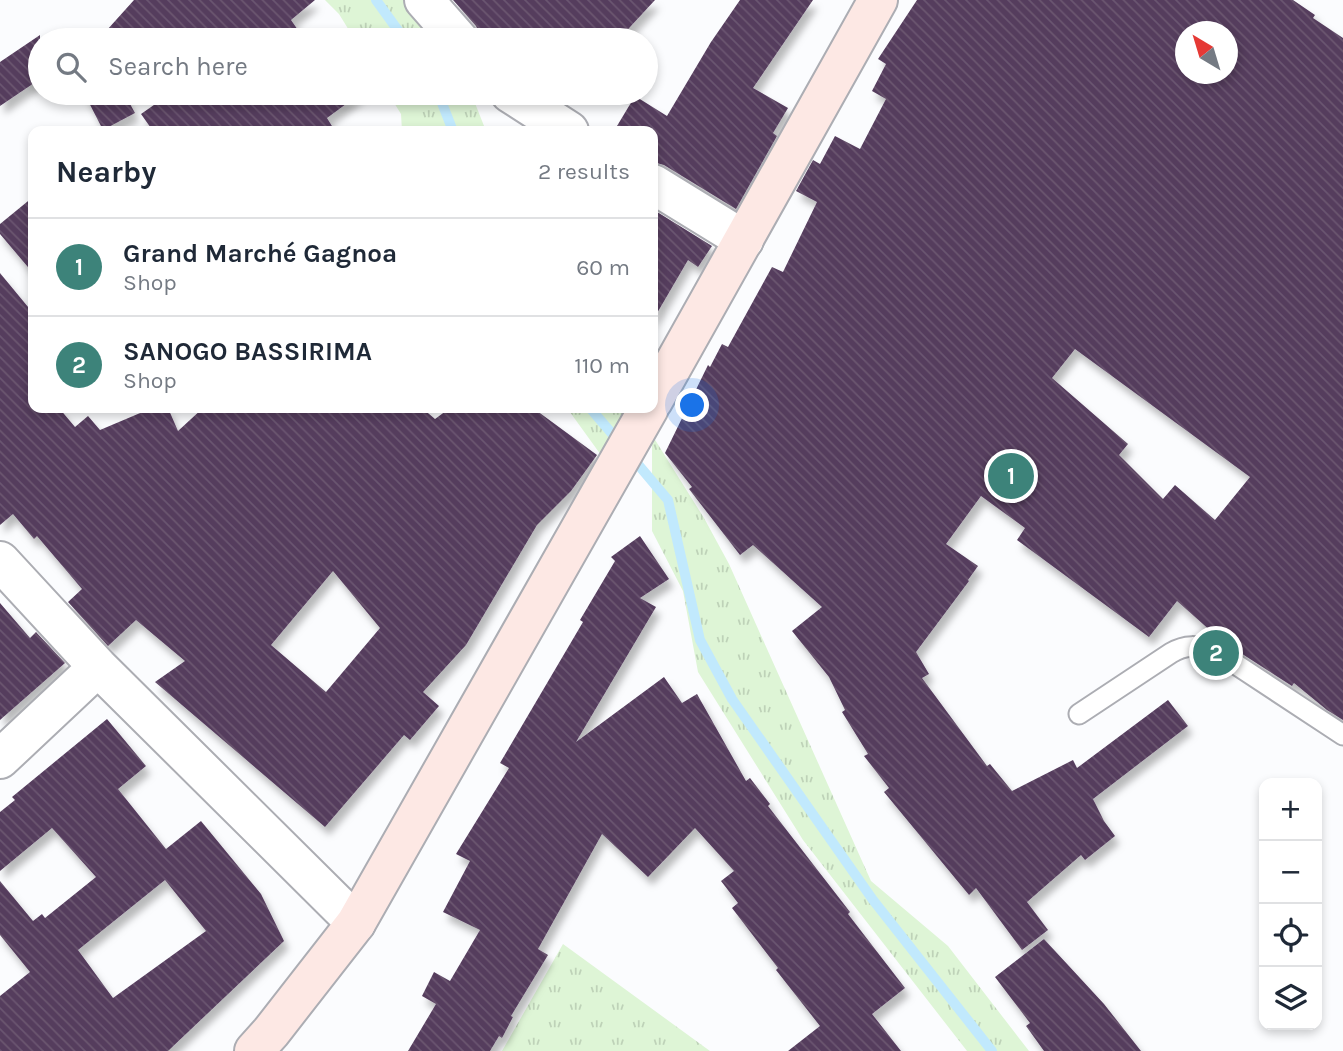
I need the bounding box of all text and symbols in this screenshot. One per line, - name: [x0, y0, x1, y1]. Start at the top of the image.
- north arrow: [1175, 21, 1238, 84]
- search box: [28, 28, 658, 105]
- icon: search: [52, 48, 90, 86]
- text: Search here: [108, 51, 248, 82]
- text: Nearby: [56, 154, 156, 190]
- text: 2 results: [538, 158, 630, 185]
- text: Grand Marché Gagnoa: [123, 238, 397, 269]
- text: 1: [75, 254, 83, 281]
- text: 60 m: [576, 254, 630, 281]
- text: Shop: [123, 269, 177, 296]
- text: SANOGO BASSIRIMA: [123, 336, 372, 367]
- text: 2: [72, 352, 86, 379]
- text: 110 m: [574, 352, 630, 379]
- text: Shop: [123, 367, 177, 394]
- your location: [675, 388, 709, 422]
- pin: 1: [988, 450, 1034, 502]
- pin: 2: [1193, 627, 1239, 679]
- map controls: [1259, 778, 1322, 1030]
- button: +: [1259, 778, 1322, 841]
- button: −: [1259, 841, 1322, 904]
- button: locate: [1259, 904, 1322, 967]
- button: layers: [1259, 967, 1322, 1030]

